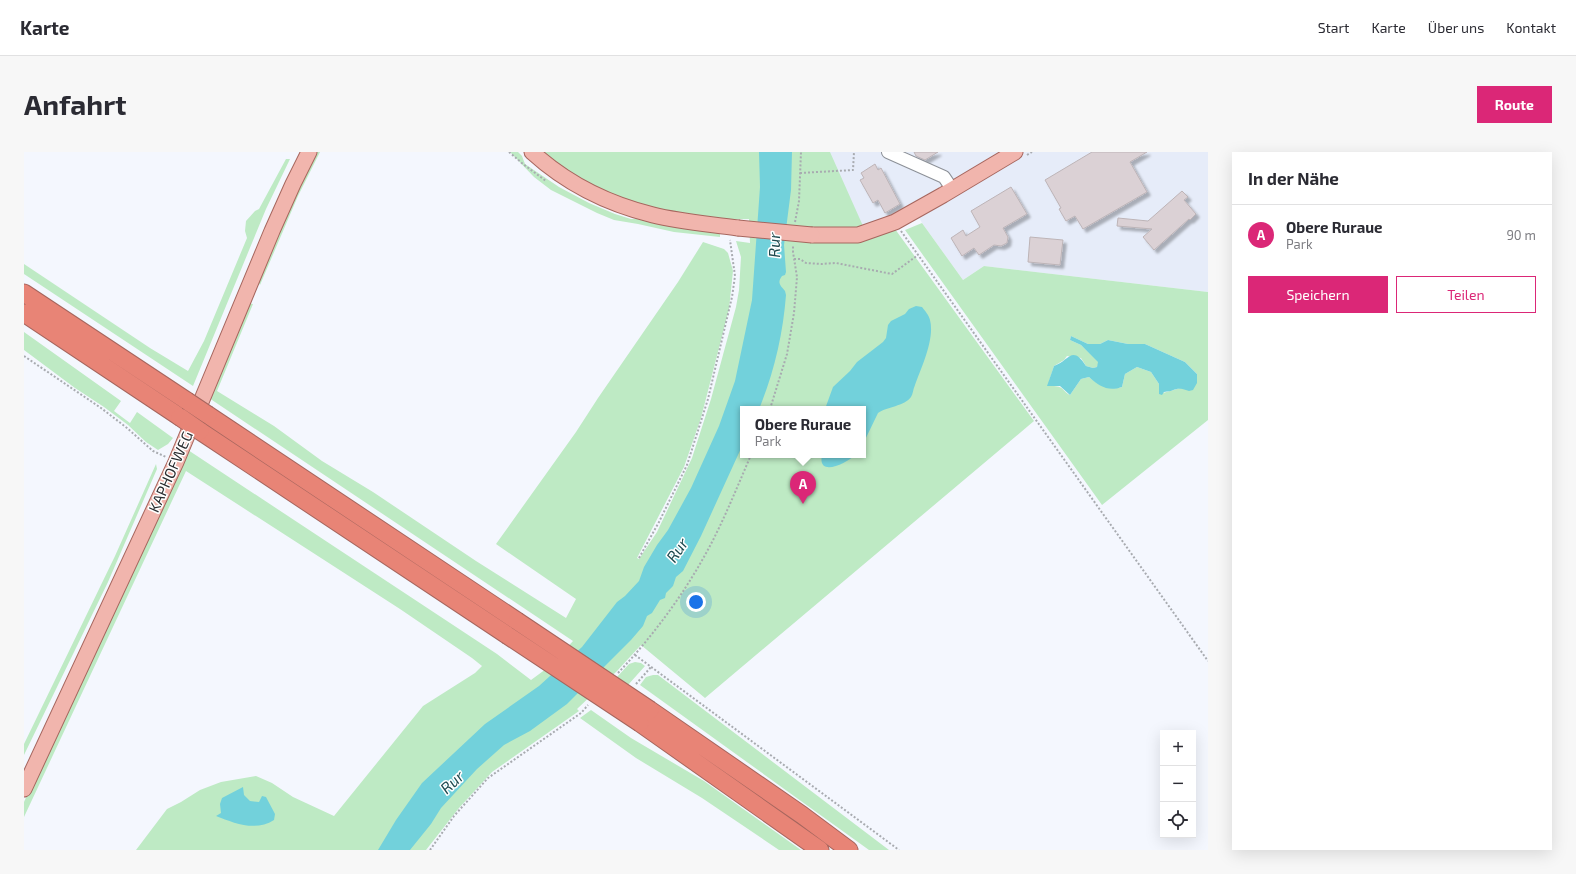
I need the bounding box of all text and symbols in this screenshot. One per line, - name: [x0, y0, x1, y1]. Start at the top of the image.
- text: Karte: [20, 16, 70, 39]
- text: Start: [1318, 19, 1349, 36]
- text: Karte: [1371, 19, 1406, 36]
- text: Über uns: [1428, 19, 1484, 36]
- text: Kontakt: [1506, 19, 1556, 36]
- button: Route: [1477, 86, 1552, 123]
- text: Anfahrt: [24, 87, 127, 121]
- text: In der Nähe: [1248, 168, 1339, 188]
- text: Obere Ruraue: [1286, 218, 1383, 236]
- text: A: [1257, 227, 1265, 243]
- text: 90 m: [1506, 227, 1536, 243]
- water label: Rur: [764, 232, 783, 258]
- text: Park: [1286, 236, 1313, 252]
- button: Speichern: [1248, 276, 1388, 313]
- button: Teilen: [1396, 276, 1536, 313]
- popup: [740, 406, 866, 458]
- text: Obere Ruraue: [755, 415, 851, 433]
- street label: KAPHOFWEG: [144, 428, 196, 515]
- text: Park: [755, 433, 781, 449]
- pin: A: [790, 471, 816, 504]
- water label: Rur: [662, 533, 692, 566]
- your location: [686, 592, 706, 612]
- map controls: [1160, 730, 1196, 838]
- button: +: [1160, 730, 1196, 766]
- water label: Rur: [436, 766, 468, 797]
- button: −: [1160, 766, 1196, 802]
- button: locate: [1160, 802, 1196, 838]

